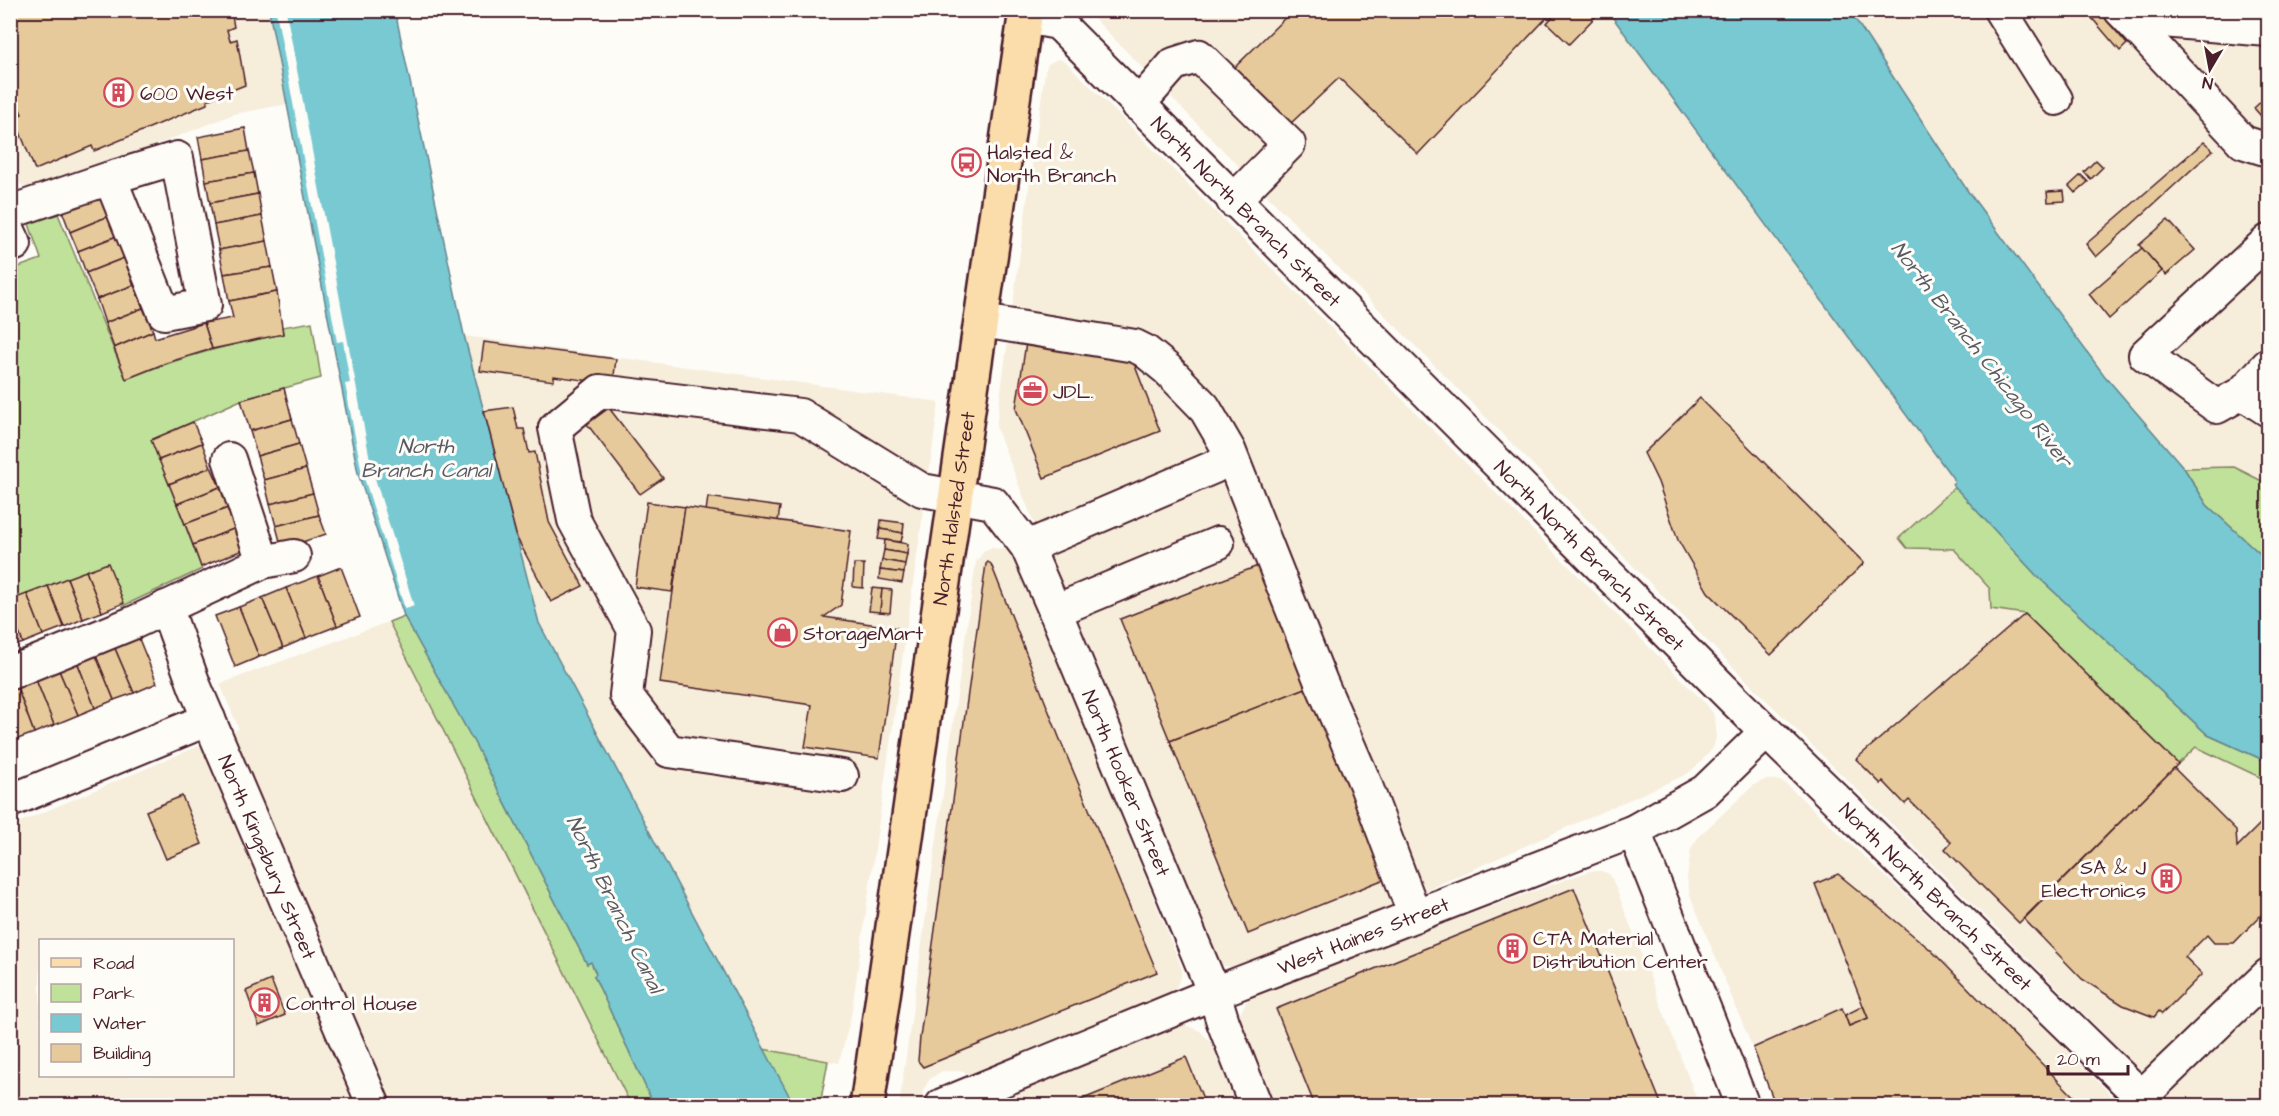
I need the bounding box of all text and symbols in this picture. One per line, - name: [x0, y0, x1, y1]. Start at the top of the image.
- north arrow: [2180, 39, 2240, 99]
- text: N: [2201, 71, 2214, 94]
- building icon: 600 West: [103, 77, 135, 109]
- place label: 600 West: [140, 80, 234, 108]
- street label: North North Branch Street: [1144, 111, 1347, 314]
- place label: Halsted & North Branch: [987, 139, 1116, 190]
- bus stop icon: Halsted & North Branch: [950, 147, 982, 179]
- water label: North Branch Chicago River: [1883, 235, 2080, 476]
- office icon: JDL.: [1016, 375, 1048, 407]
- place label: JDL.: [1053, 378, 1093, 406]
- street label: North Halsted Street: [927, 410, 983, 607]
- water label: North Branch Canal: [361, 432, 494, 485]
- street label: North North Branch Street: [1487, 454, 1691, 658]
- shop icon: StorageMart: [766, 617, 798, 649]
- place label: StorageMart: [803, 620, 923, 649]
- street label: North Hooker Street: [1074, 686, 1177, 881]
- street label: North Kingsbury Street: [211, 751, 323, 964]
- street label: North North Branch Street: [1832, 797, 2038, 998]
- water label: North Branch Canal: [559, 811, 671, 1000]
- place label: SA & J Electronics: [2041, 854, 2146, 905]
- building icon: SA & J Electronics: [2151, 862, 2183, 894]
- street label: West Haines Street: [1274, 891, 1453, 982]
- place label: CTA Material Distribution Center: [1533, 925, 1708, 976]
- building icon: CTA Material Distribution Center: [1496, 933, 1528, 965]
- legend: [39, 939, 234, 1077]
- text: Road: [93, 951, 134, 976]
- text: Park: [93, 981, 135, 1006]
- building icon: Control House: [249, 987, 281, 1019]
- place label: Control House: [286, 990, 417, 1018]
- text: Water: [93, 1011, 146, 1036]
- scale bar: [2048, 1038, 2128, 1076]
- text: Building: [93, 1041, 151, 1067]
- text: 20 m: [2057, 1047, 2100, 1072]

